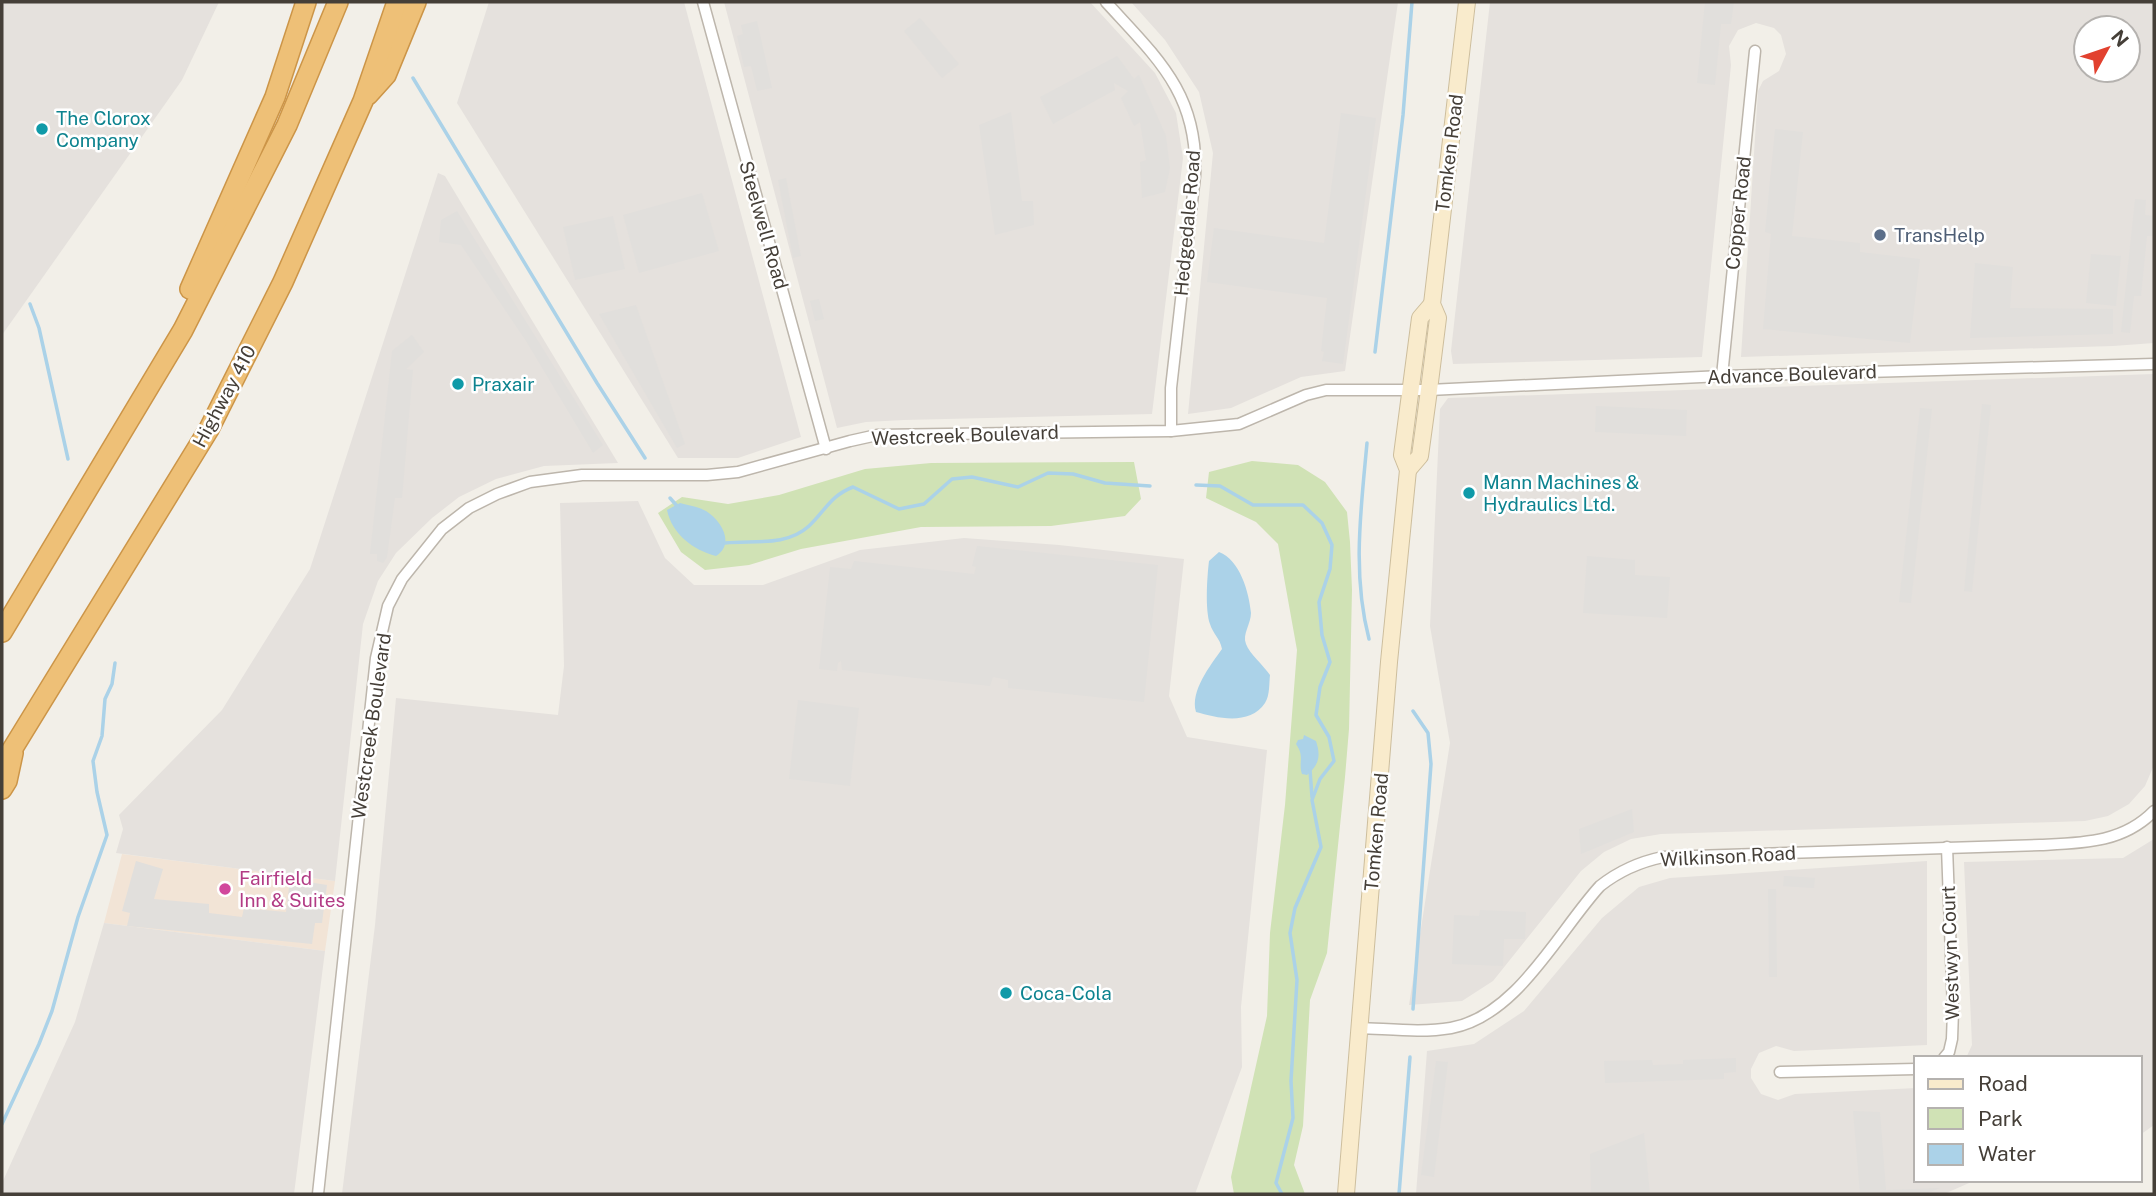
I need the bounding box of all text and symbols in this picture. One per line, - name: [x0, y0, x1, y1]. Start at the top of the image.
- north arrow: [2072, 14, 2142, 84]
- text: N: [2107, 25, 2133, 51]
- street label: Tomken Road: [1431, 93, 1467, 213]
- place label: The Clorox Company: [56, 107, 151, 151]
- marker: The Clorox Company: [34, 121, 50, 137]
- street label: Hedgedale Road: [1170, 149, 1204, 297]
- street label: Copper Road: [1721, 155, 1755, 271]
- street label: Steelwell Road: [735, 158, 793, 292]
- place label: TransHelp: [1894, 224, 1985, 246]
- marker: TransHelp: [1872, 227, 1888, 243]
- street label: Highway 410: [188, 341, 260, 451]
- street label: Advance Boulevard: [1707, 360, 1877, 388]
- place label: Praxair: [472, 373, 535, 395]
- marker: Praxair: [450, 376, 466, 392]
- street label: Westcreek Boulevard: [871, 421, 1059, 449]
- place label: Mann Machines & Hydraulics Ltd.: [1483, 471, 1639, 515]
- marker: Mann Machines & Hydraulics Ltd.: [1461, 485, 1477, 501]
- street label: Westcreek Boulevard: [347, 631, 395, 821]
- street label: Tomken Road: [1360, 772, 1392, 892]
- street label: Wilkinson Road: [1660, 841, 1796, 871]
- place label: Fairfield Inn & Suites: [239, 867, 345, 911]
- marker: Fairfield Inn & Suites: [217, 881, 233, 897]
- street label: Westwyn Court: [1937, 885, 1963, 1021]
- place label: Coca-Cola: [1020, 982, 1112, 1004]
- marker: Coca-Cola: [998, 985, 1014, 1001]
- legend: [1914, 1056, 2142, 1182]
- text: Road: [1978, 1071, 2028, 1096]
- text: Park: [1978, 1106, 2023, 1131]
- text: Water: [1978, 1141, 2036, 1166]

